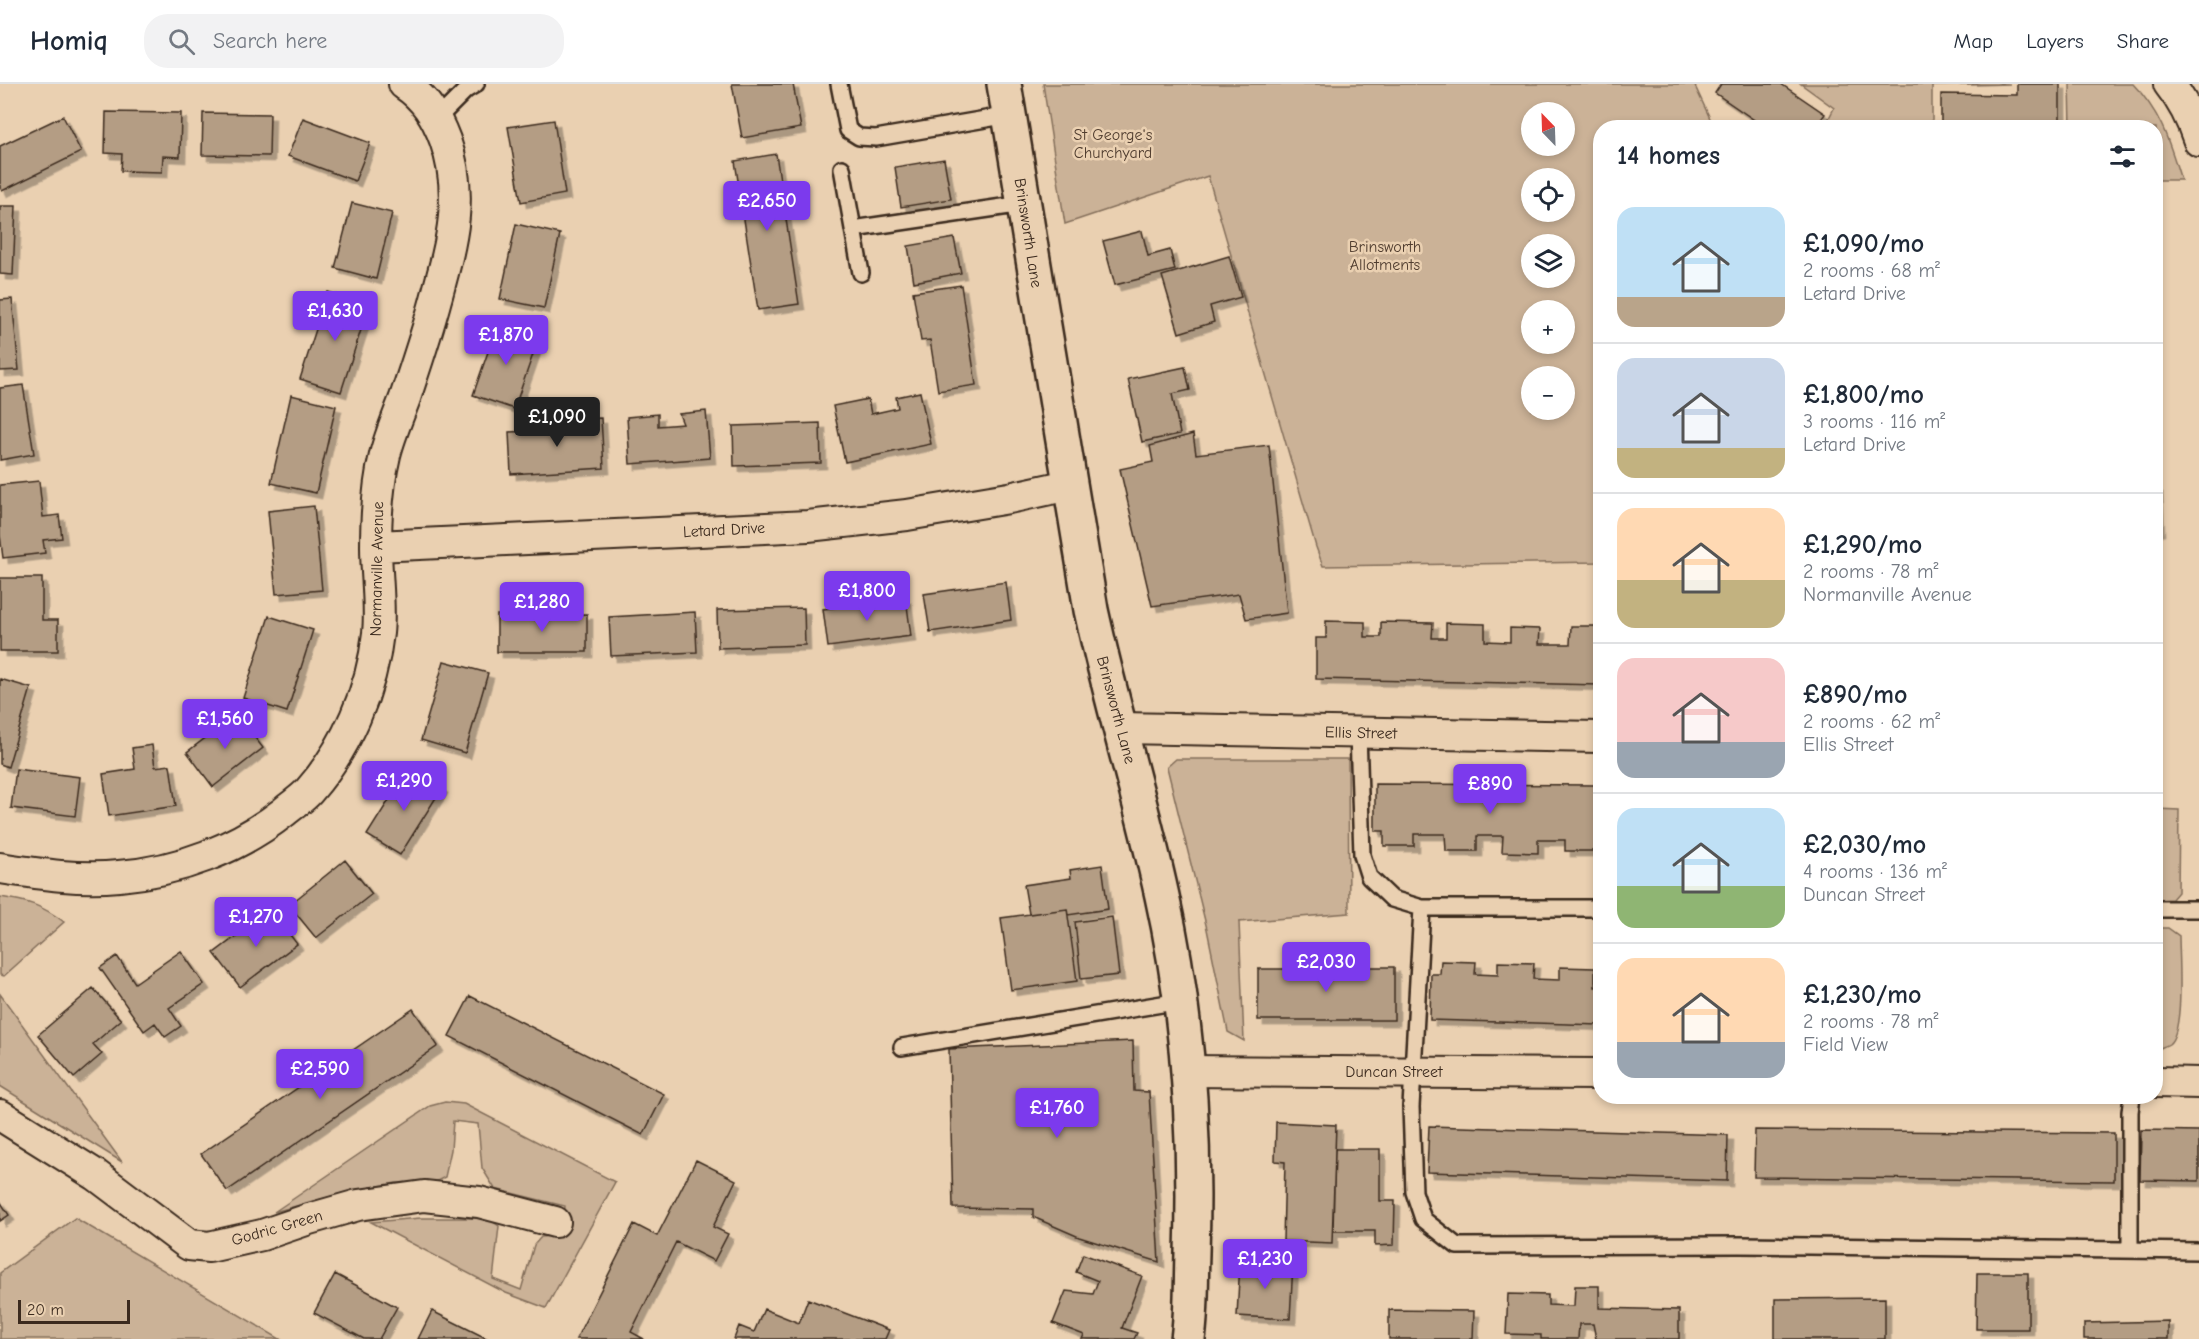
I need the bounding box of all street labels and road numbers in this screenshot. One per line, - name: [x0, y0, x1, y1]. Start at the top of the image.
- street label: Brinsworth Lane: [1010, 177, 1046, 289]
- street label: Normanville Avenue: [367, 501, 387, 637]
- street label: Letard Drive: [682, 519, 766, 541]
- street label: Brinsworth Lane: [1093, 654, 1139, 766]
- street label: Ellis Street: [1325, 723, 1398, 743]
- street label: Duncan Street: [1345, 1063, 1443, 1081]
- street label: Godric Green: [229, 1206, 325, 1250]

